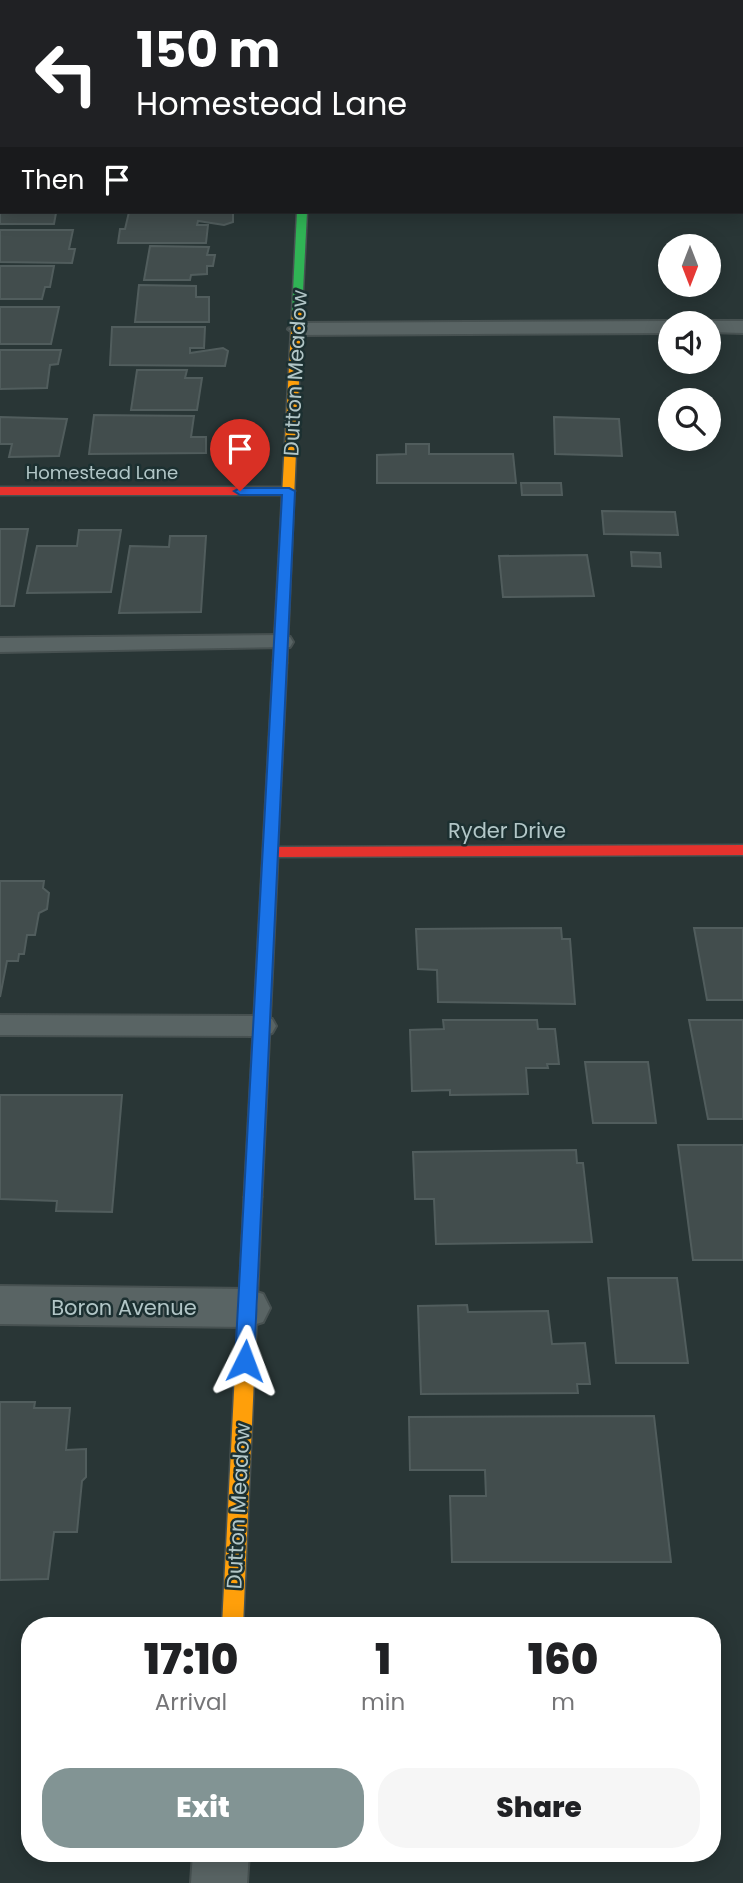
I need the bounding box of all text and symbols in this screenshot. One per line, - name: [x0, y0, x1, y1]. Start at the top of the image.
- text: 150 m: [136, 16, 281, 84]
- icon: left: [21, 28, 112, 119]
- text: Homestead Lane: [136, 81, 407, 126]
- icon: arrive: [98, 161, 136, 199]
- text: Then: [21, 162, 84, 198]
- north arrow: [658, 234, 721, 298]
- map controls: [658, 234, 721, 451]
- street label: Dutton Meadow: [276, 289, 314, 457]
- button: sound: [658, 311, 721, 374]
- button: search: [658, 388, 721, 451]
- pin: [210, 419, 270, 491]
- icon: arrive: [221, 430, 259, 468]
- street label: Homestead Lane: [26, 460, 178, 485]
- street label: Ryder Drive: [448, 816, 566, 845]
- street label: Boron Avenue: [51, 1293, 197, 1322]
- position arrow: [208, 1324, 282, 1398]
- street label: Dutton Meadow: [219, 1422, 257, 1590]
- text: 17:10: [144, 1630, 238, 1689]
- text: 1: [375, 1630, 391, 1689]
- text: 160: [528, 1630, 598, 1689]
- text: Arrival: [155, 1686, 227, 1718]
- text: min: [361, 1686, 405, 1718]
- text: m: [551, 1686, 575, 1718]
- button: Exit: [42, 1768, 364, 1848]
- button: Share: [378, 1768, 700, 1848]

